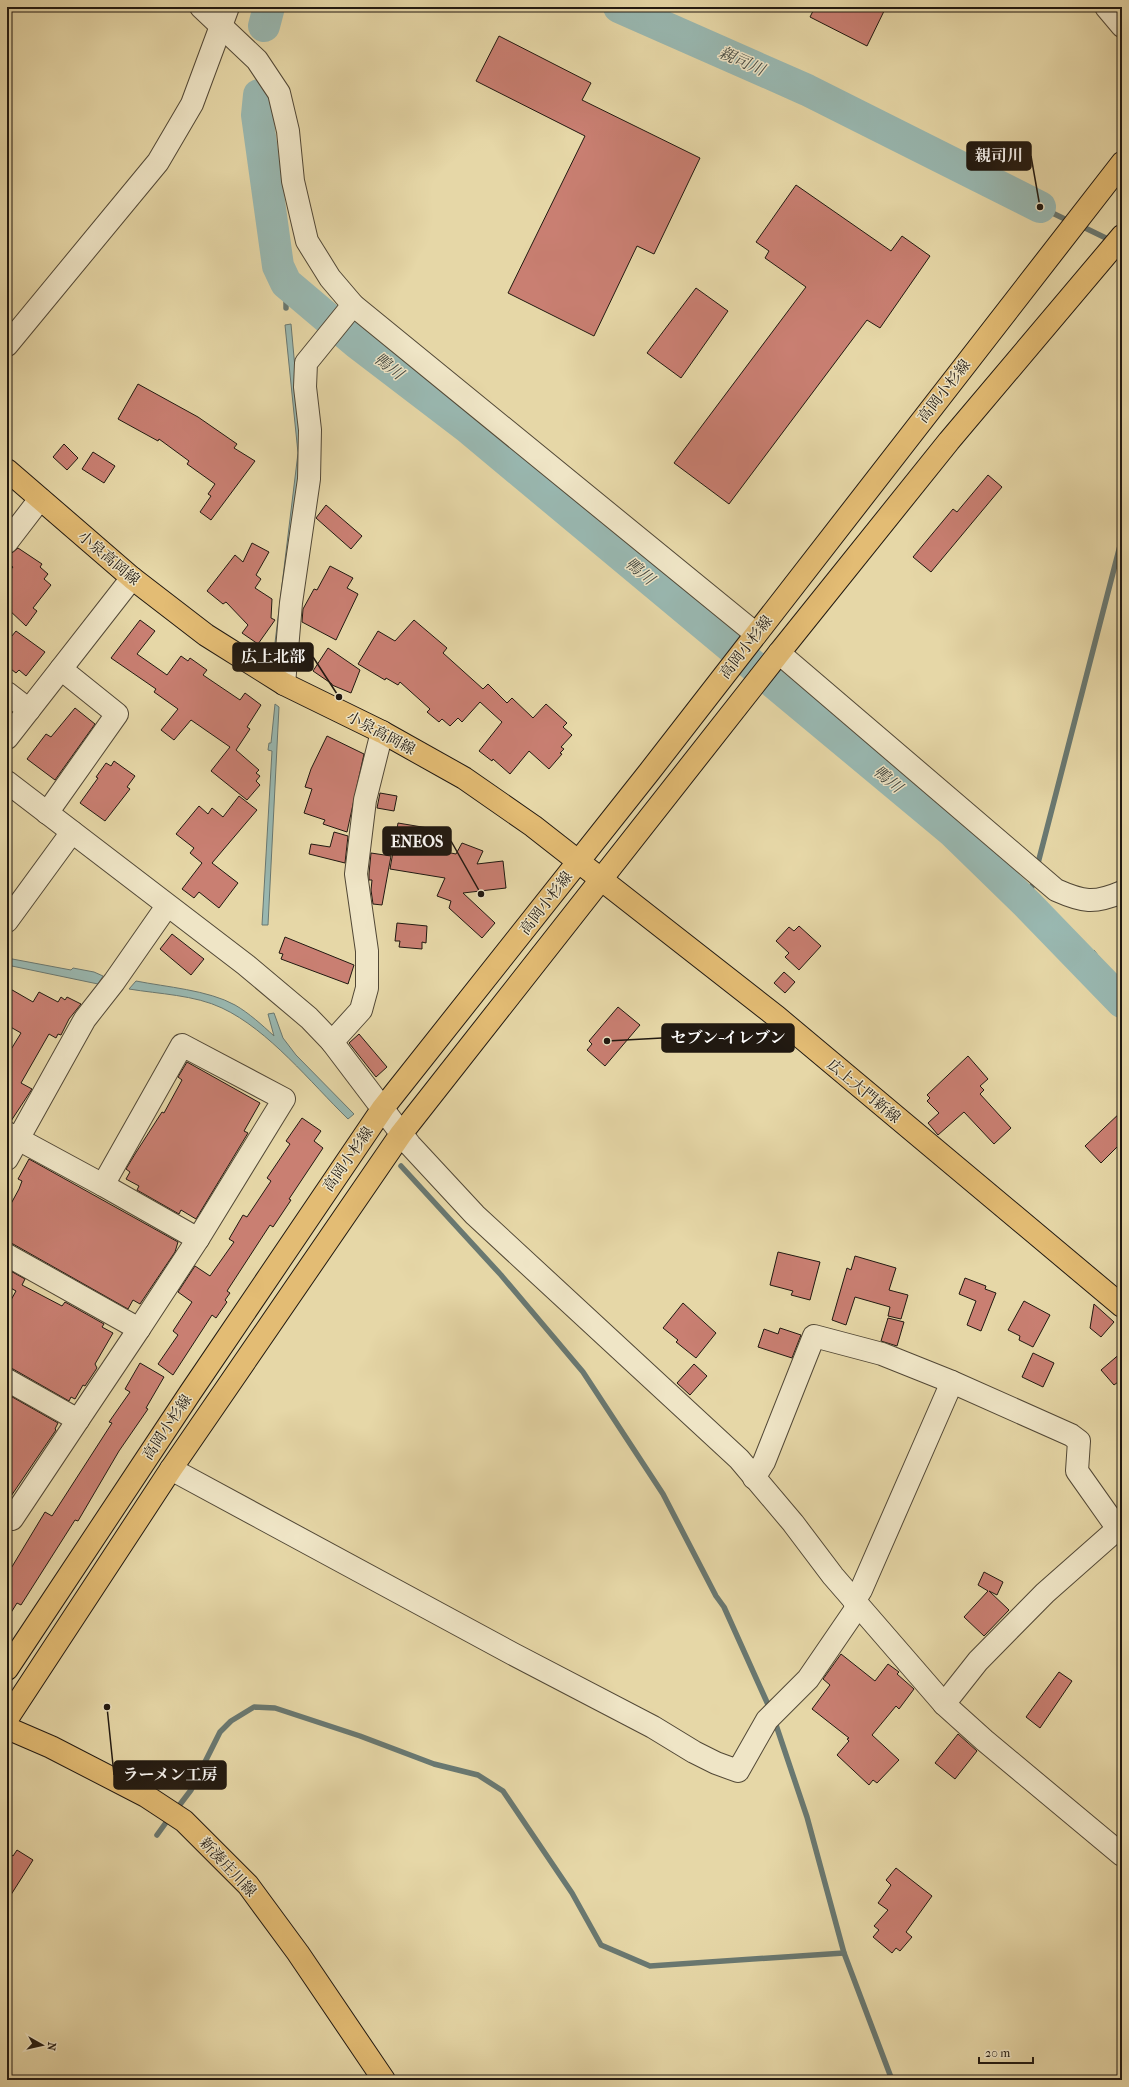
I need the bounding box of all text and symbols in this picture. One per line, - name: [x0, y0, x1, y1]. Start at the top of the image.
- water label: 親司川: [716, 43, 770, 80]
- callout: 親司川: [967, 142, 1031, 170]
- text: 親司川: [975, 146, 1023, 165]
- water label: 鴨川: [371, 349, 409, 385]
- street label: 高岡小杉線: [914, 356, 974, 426]
- street label: 小泉高岡線: [74, 527, 144, 589]
- water label: 鴨川: [622, 553, 660, 590]
- street label: 高岡小杉線: [716, 612, 776, 682]
- callout: 広上北部: [233, 643, 313, 671]
- text: 広上北部: [241, 647, 306, 666]
- street label: 小泉高岡線: [344, 707, 418, 759]
- water label: 鴨川: [870, 761, 908, 798]
- callout: ENEOS: [383, 827, 451, 855]
- text: ENEOS: [391, 832, 443, 851]
- street label: 高岡小杉線: [516, 868, 576, 938]
- callout: セブン-イレブン: [662, 1024, 794, 1052]
- text: セブン-イレブン: [671, 1028, 785, 1047]
- street label: 広上大門新線: [824, 1055, 904, 1127]
- street label: 高岡小杉線: [319, 1123, 377, 1195]
- street label: 高岡小杉線: [139, 1391, 195, 1463]
- callout: ラーメン工房: [114, 1761, 226, 1789]
- text: ラーメン工房: [122, 1765, 218, 1784]
- street label: 新湊庄川線: [196, 1833, 260, 1901]
- north arrow: [22, 2025, 62, 2065]
- scale bar: [979, 2039, 1033, 2065]
- text: N: [44, 2041, 58, 2052]
- text: 20 m: [985, 2046, 1010, 2060]

